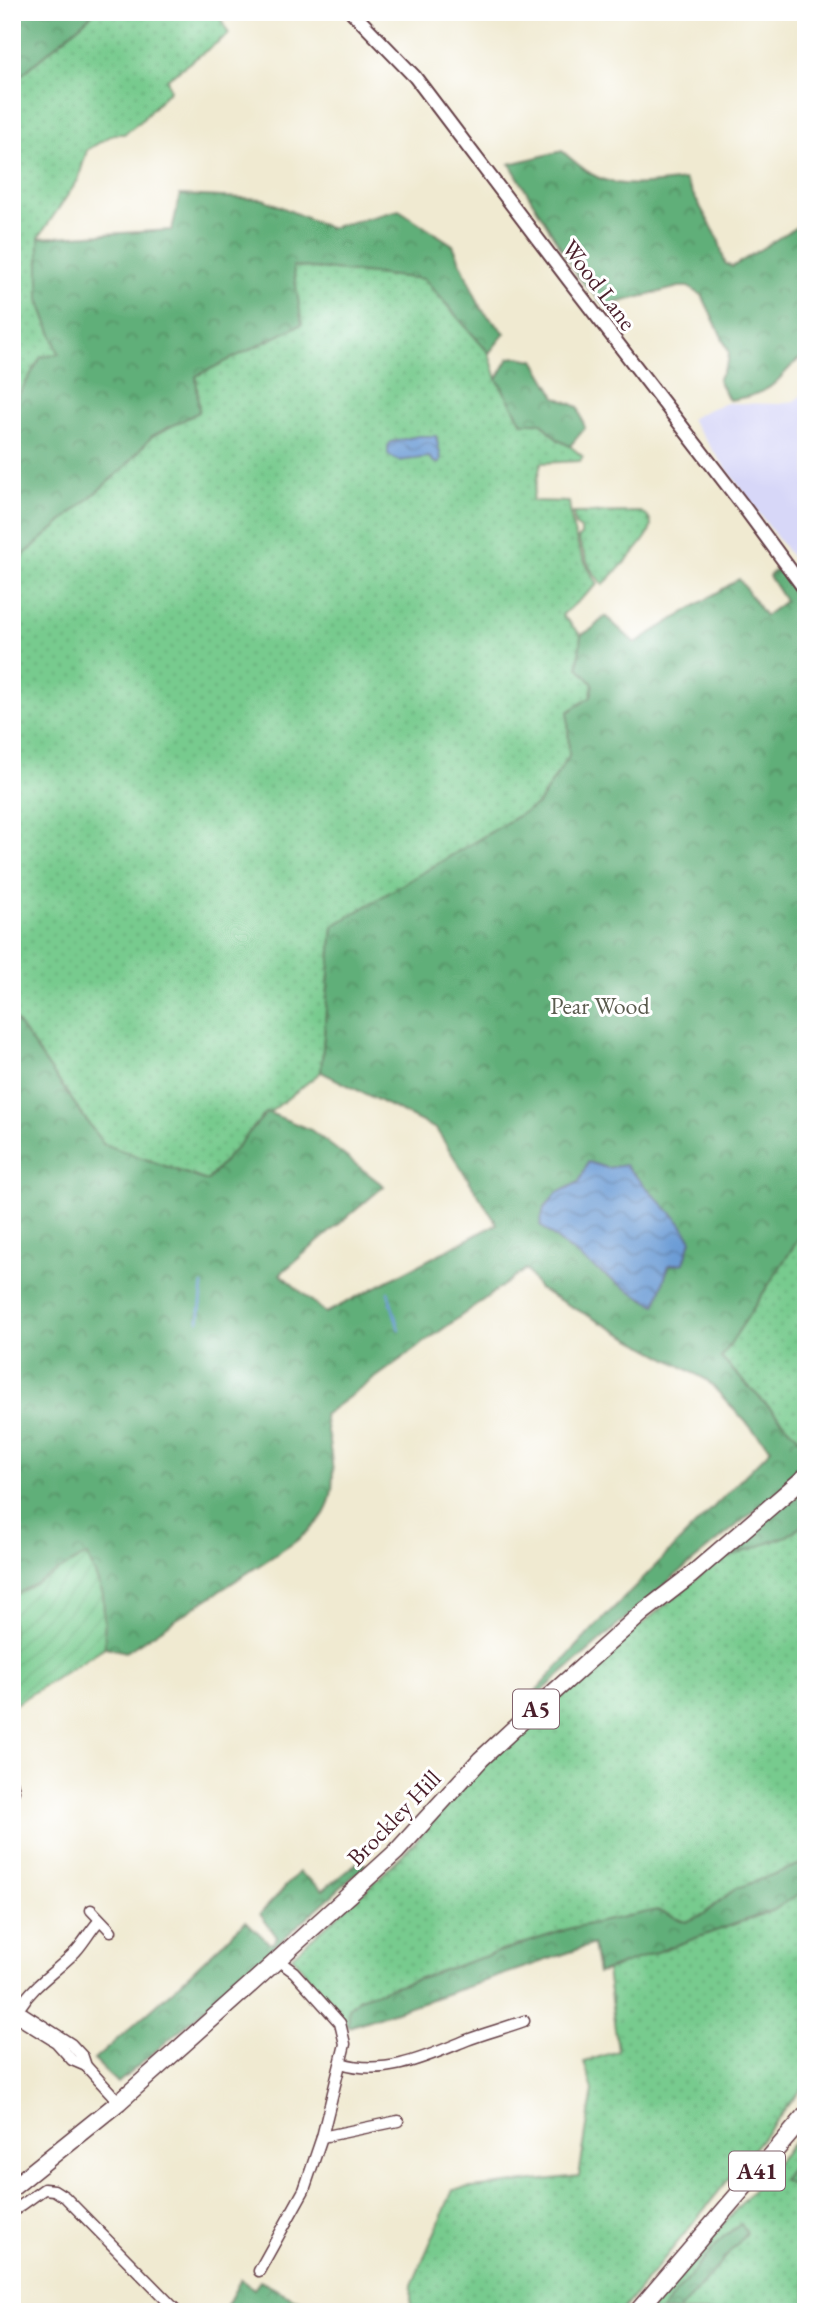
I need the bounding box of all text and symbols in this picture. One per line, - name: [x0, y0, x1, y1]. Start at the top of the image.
- street label: Wood Lane: [555, 233, 644, 336]
- park label: Pear Wood: [550, 990, 650, 1021]
- road number: A5: [513, 1690, 559, 1728]
- street label: Brockley Hill: [340, 1763, 447, 1872]
- road number: A41: [729, 2152, 785, 2190]

